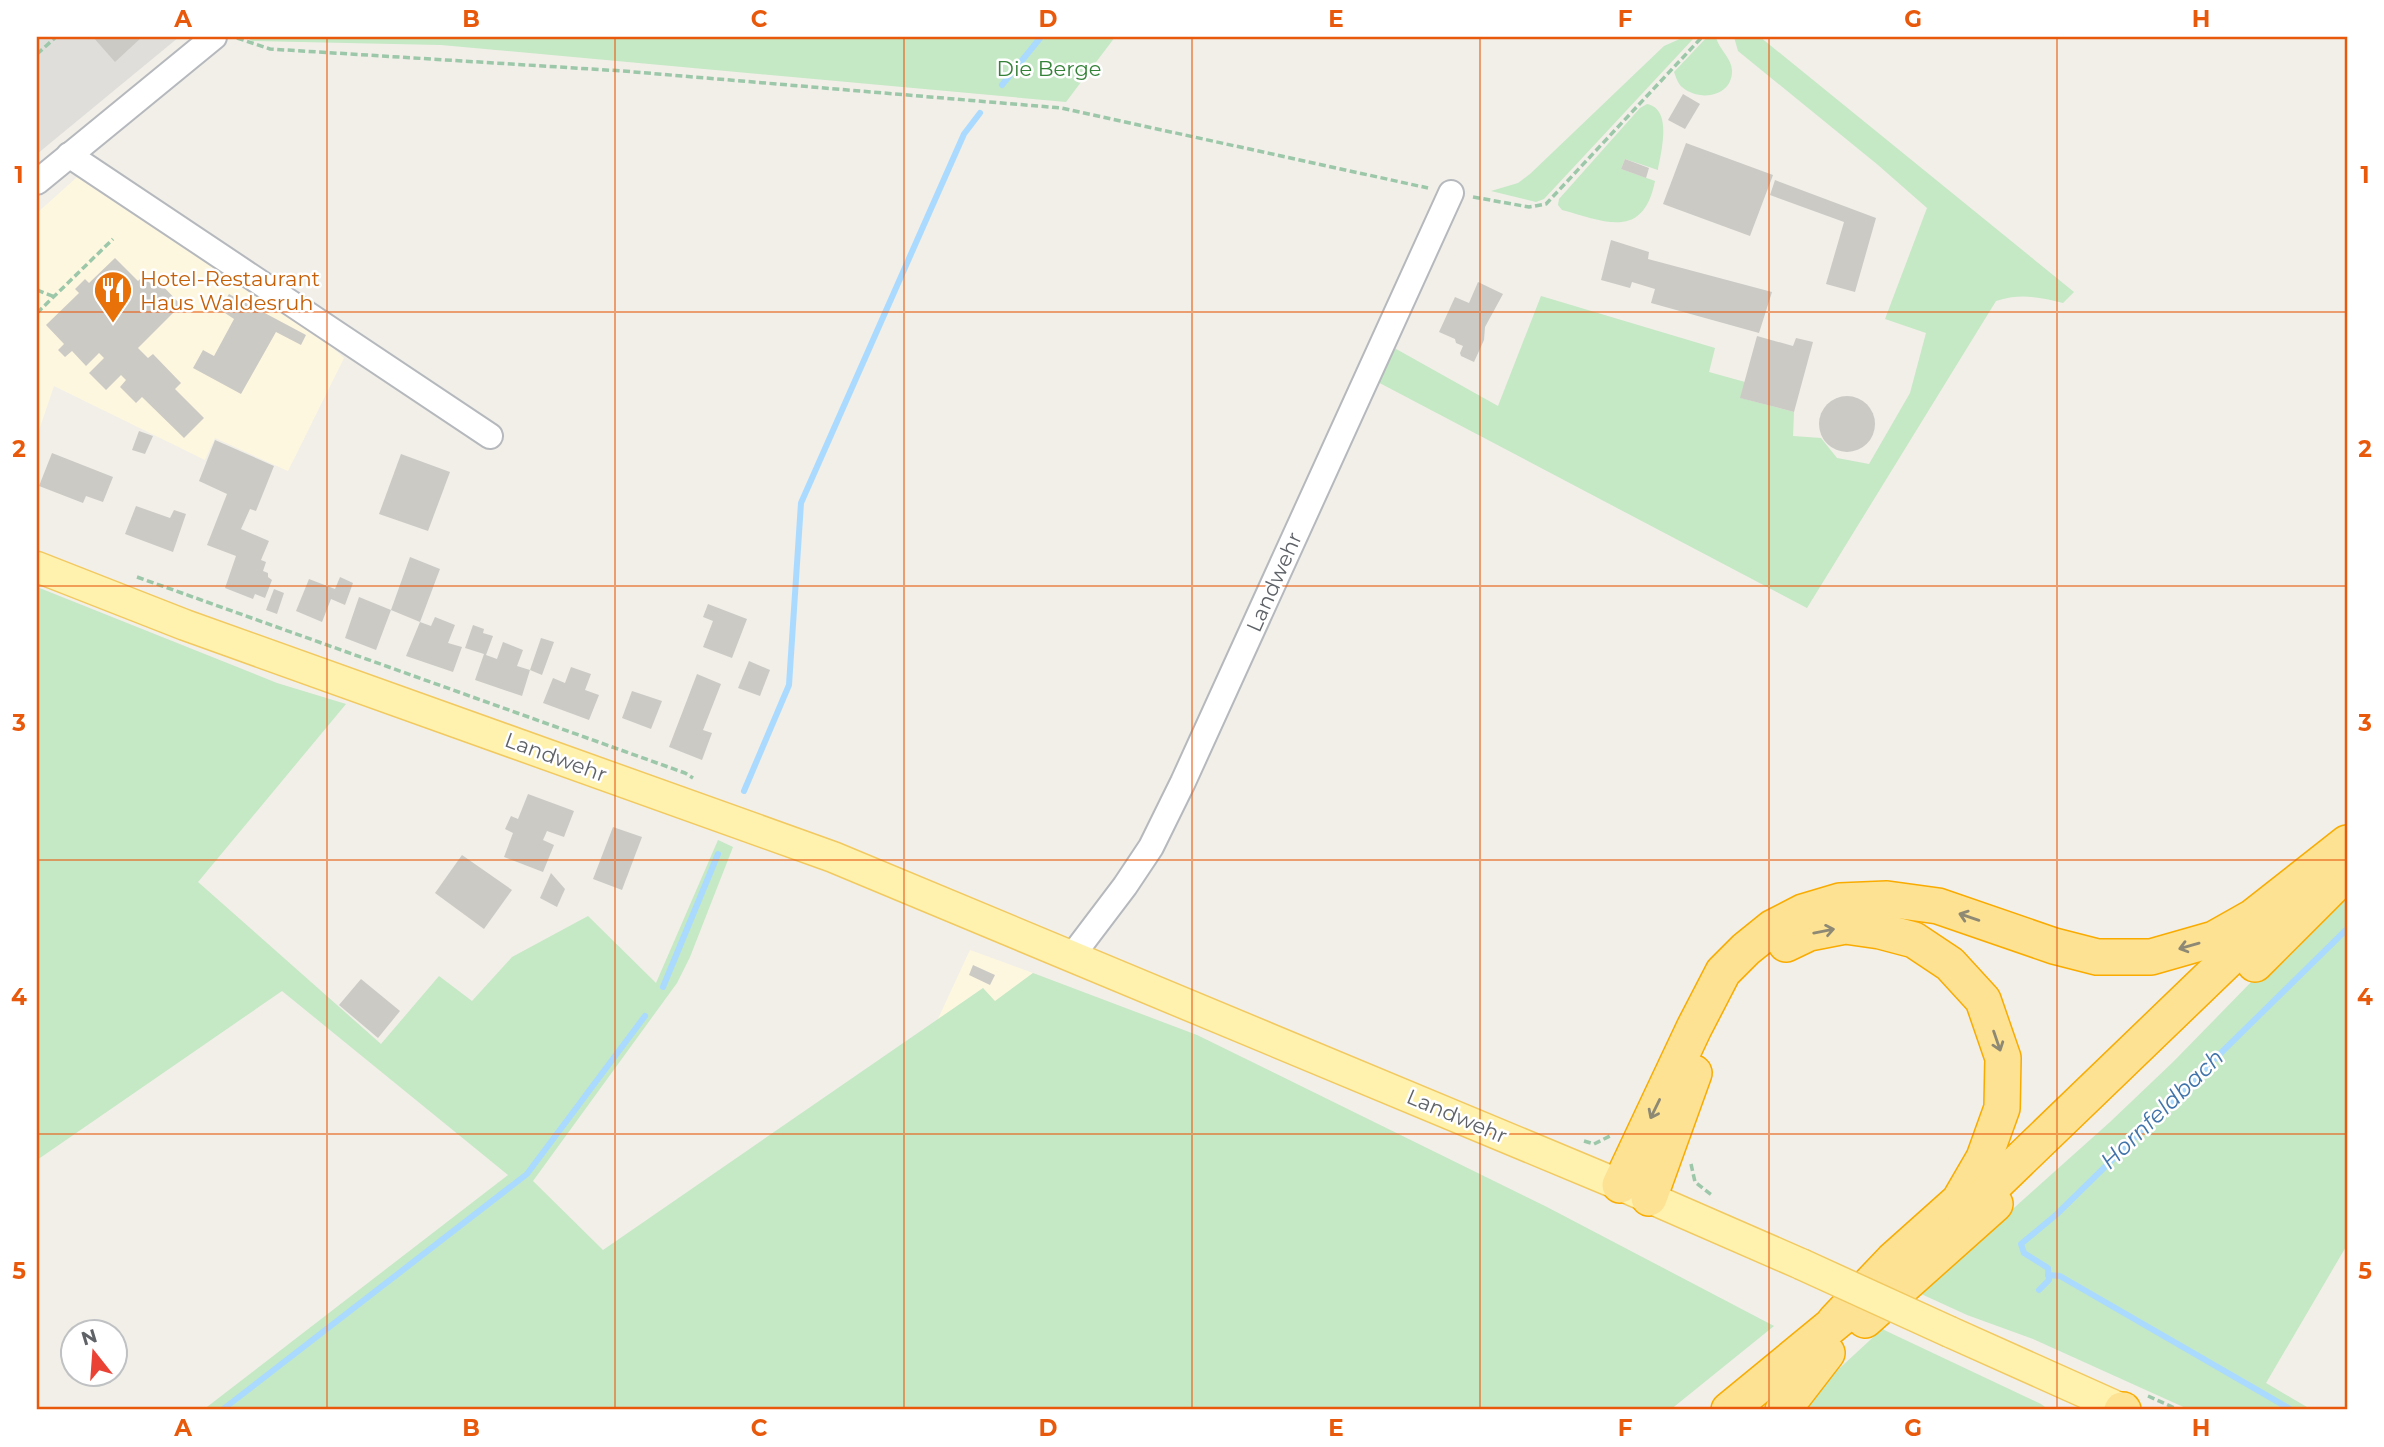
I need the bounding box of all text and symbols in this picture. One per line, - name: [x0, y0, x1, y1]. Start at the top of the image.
- text: A: [173, 5, 192, 33]
- text: B: [462, 5, 480, 33]
- text: C: [751, 5, 768, 33]
- text: D: [1039, 5, 1058, 33]
- text: E: [1328, 5, 1344, 33]
- text: F: [1618, 5, 1633, 33]
- text: G: [1904, 5, 1922, 33]
- text: H: [2192, 5, 2210, 33]
- park label: Die Berge: [997, 56, 1101, 81]
- text: 1: [14, 161, 24, 189]
- text: 1: [2360, 161, 2370, 189]
- place label: Hotel-Restaurant Haus Waldesruh: [140, 266, 320, 315]
- restaurant icon: Hotel-Restaurant Haus Waldesruh: [92, 269, 134, 324]
- text: 2: [12, 435, 26, 463]
- text: 2: [2358, 435, 2372, 463]
- street label: Landwehr: [1241, 528, 1307, 636]
- text: 3: [11, 709, 26, 737]
- text: 3: [2357, 709, 2372, 737]
- street label: Landwehr: [502, 727, 610, 787]
- one-way arrow: [1958, 910, 1980, 923]
- one-way arrow: [1812, 923, 1835, 937]
- one-way arrow: [2178, 941, 2200, 954]
- text: 4: [11, 983, 27, 1011]
- text: 4: [2357, 983, 2373, 1011]
- one-way arrow: [1992, 1029, 2004, 1051]
- water label: Hornfeldbach: [2095, 1043, 2229, 1175]
- street label: Landwehr: [1403, 1084, 1511, 1148]
- one-way arrow: [1648, 1098, 1662, 1119]
- text: 5: [12, 1257, 26, 1285]
- text: 5: [2358, 1257, 2372, 1285]
- north arrow: [60, 1318, 130, 1388]
- text: N: [78, 1324, 100, 1350]
- text: A: [173, 1414, 192, 1442]
- text: B: [462, 1414, 480, 1442]
- text: C: [751, 1414, 768, 1442]
- text: D: [1039, 1414, 1058, 1442]
- text: E: [1328, 1414, 1344, 1442]
- text: F: [1618, 1414, 1633, 1442]
- text: G: [1904, 1414, 1922, 1442]
- text: H: [2192, 1414, 2210, 1442]

